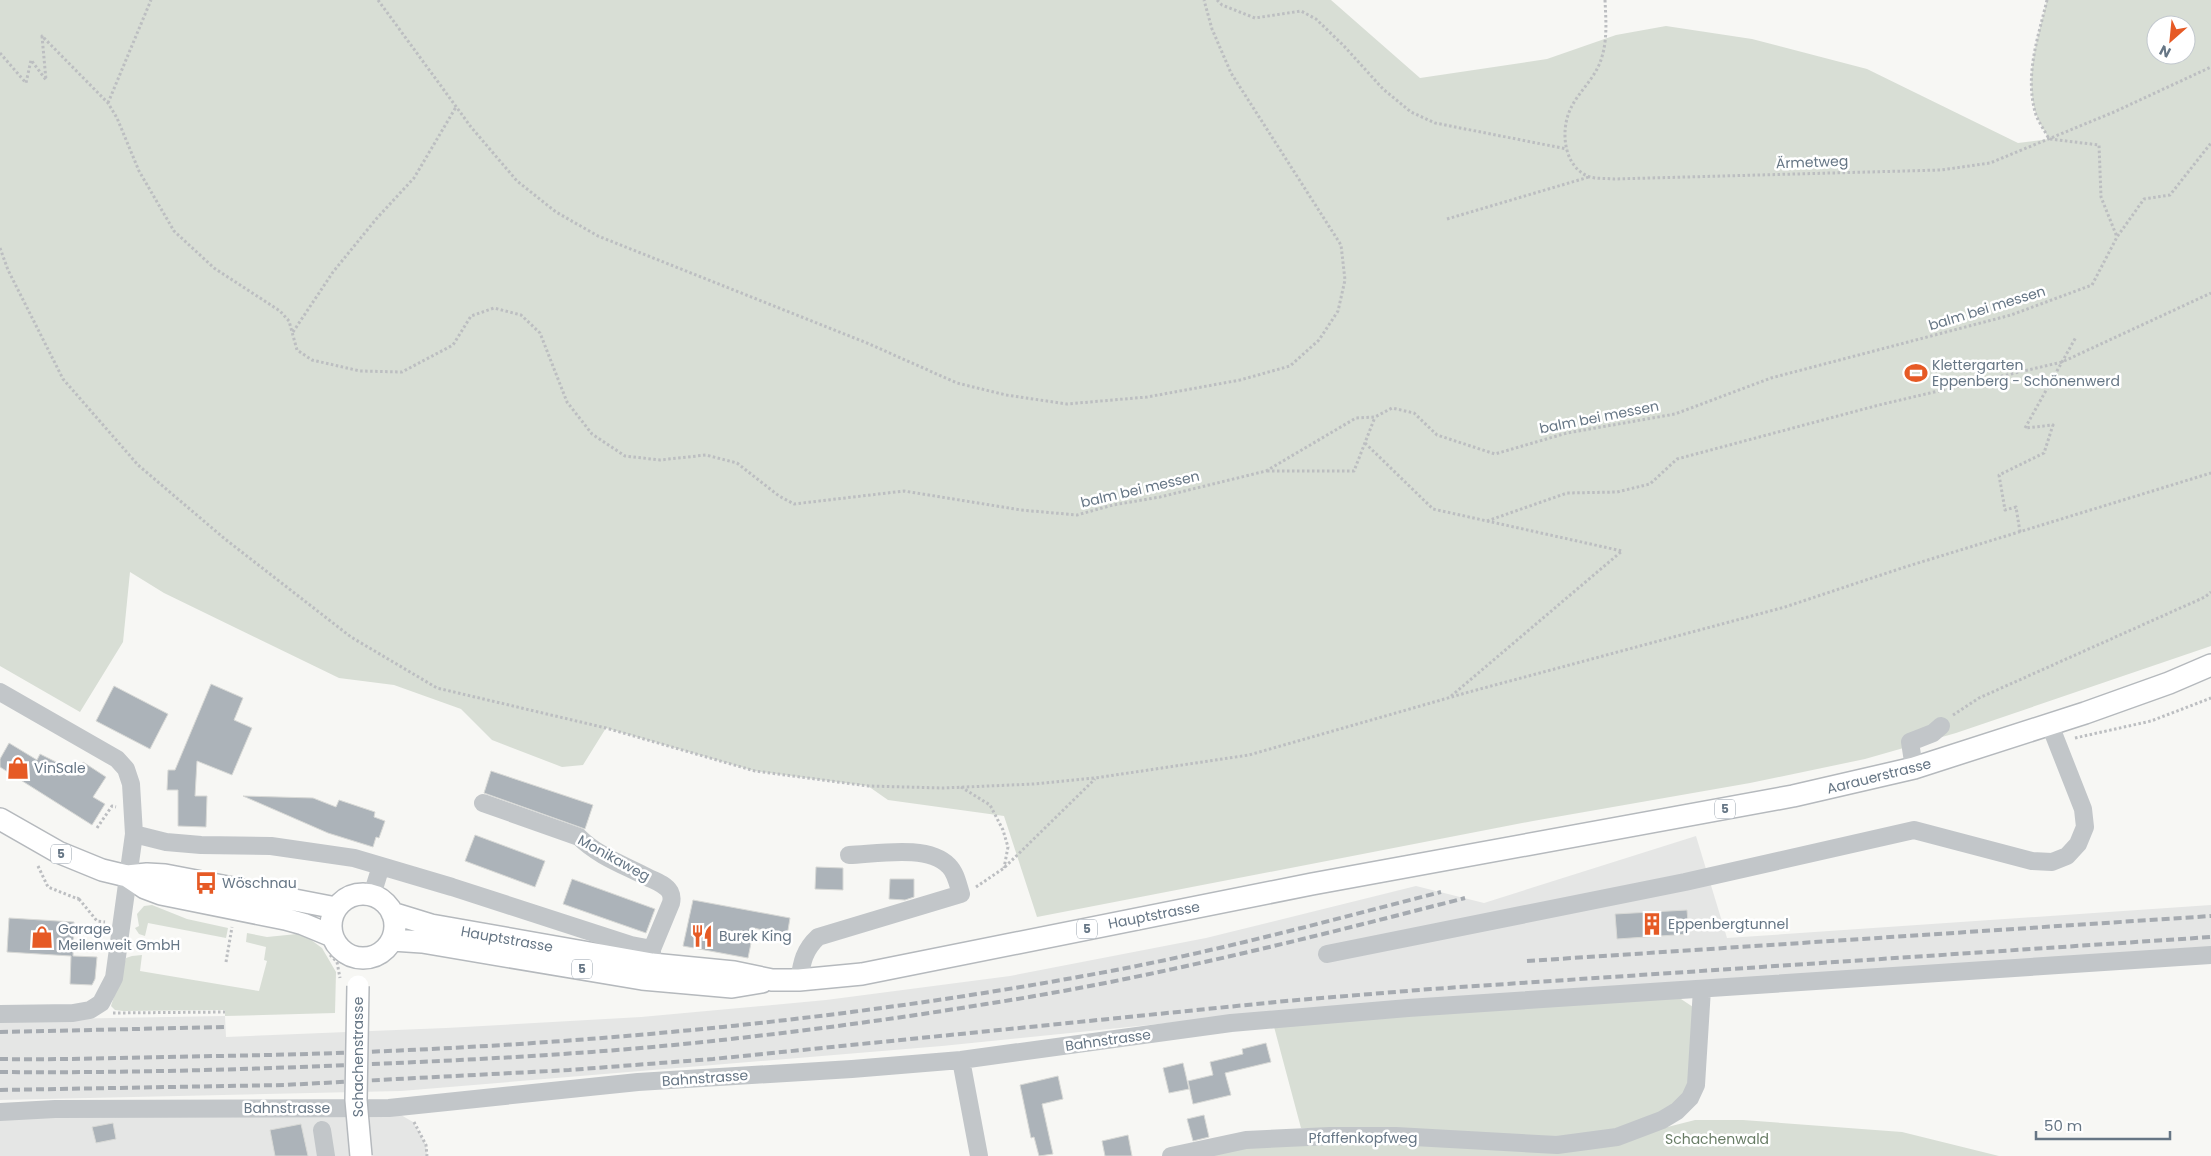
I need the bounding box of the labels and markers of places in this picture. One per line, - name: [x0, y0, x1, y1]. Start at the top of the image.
- place label: Klettergarten Eppenberg - Schönenwerd: [1932, 355, 2120, 391]
- sports icon: Klettergarten Eppenberg - Schönenwerd: [1903, 360, 1929, 386]
- shop icon: VinSale: [5, 755, 31, 781]
- place label: VinSale: [34, 758, 86, 778]
- bus stop icon: Wöschnau: [193, 870, 219, 896]
- place label: Wöschnau: [222, 873, 297, 893]
- building icon: Eppenbergtunnel: [1639, 911, 1665, 937]
- place label: Eppenbergtunnel: [1668, 914, 1789, 934]
- place label: Garage Meilenweit GmbH: [58, 919, 180, 955]
- restaurant icon: Burek King: [689, 923, 715, 949]
- shop icon: Garage Meilenweit GmbH: [29, 924, 55, 950]
- place label: Burek King: [719, 926, 792, 946]

